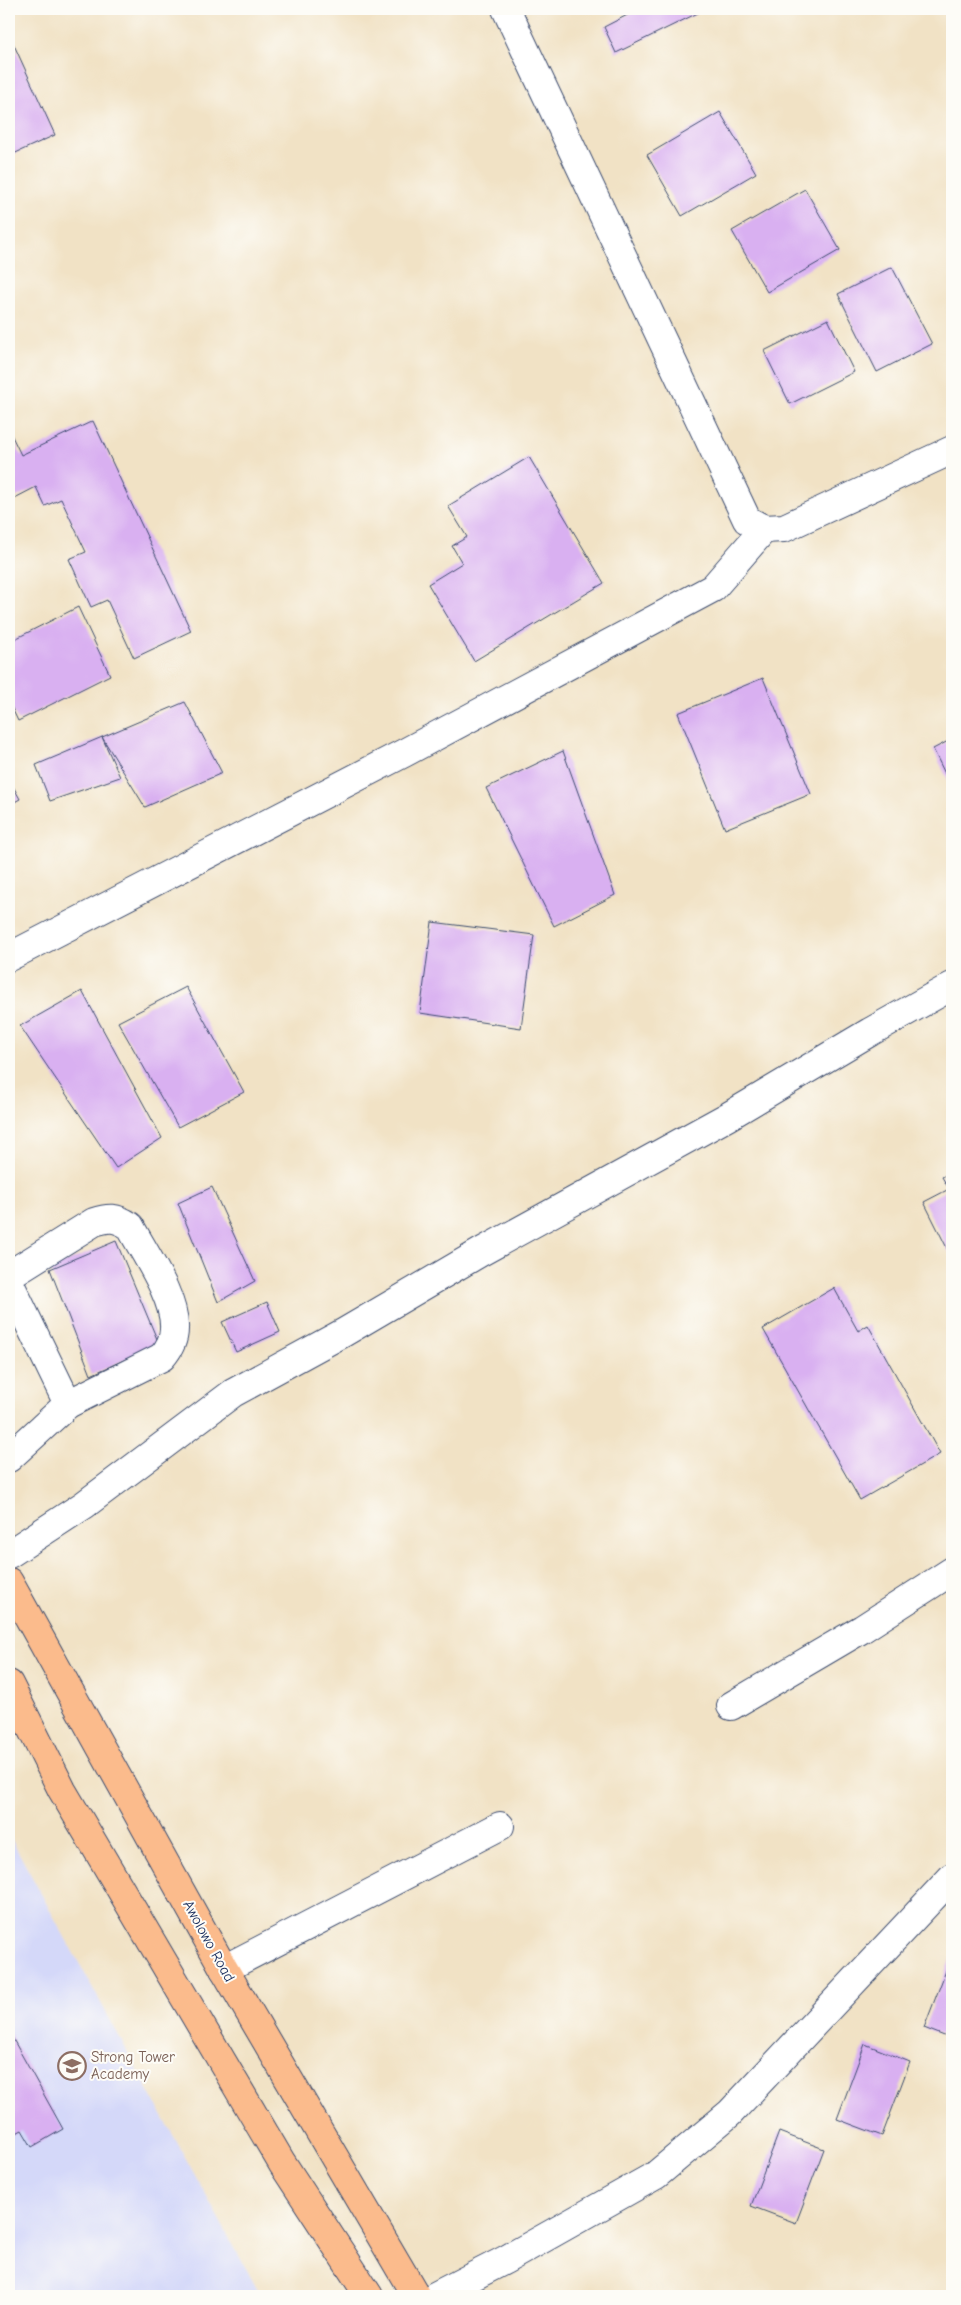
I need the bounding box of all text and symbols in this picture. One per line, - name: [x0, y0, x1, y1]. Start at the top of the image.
- street label: Awolowo Road: [179, 1897, 239, 1985]
- place label: Strong Tower Academy: [91, 2048, 175, 2083]
- school or university icon: Strong Tower Academy: [57, 2051, 87, 2081]

